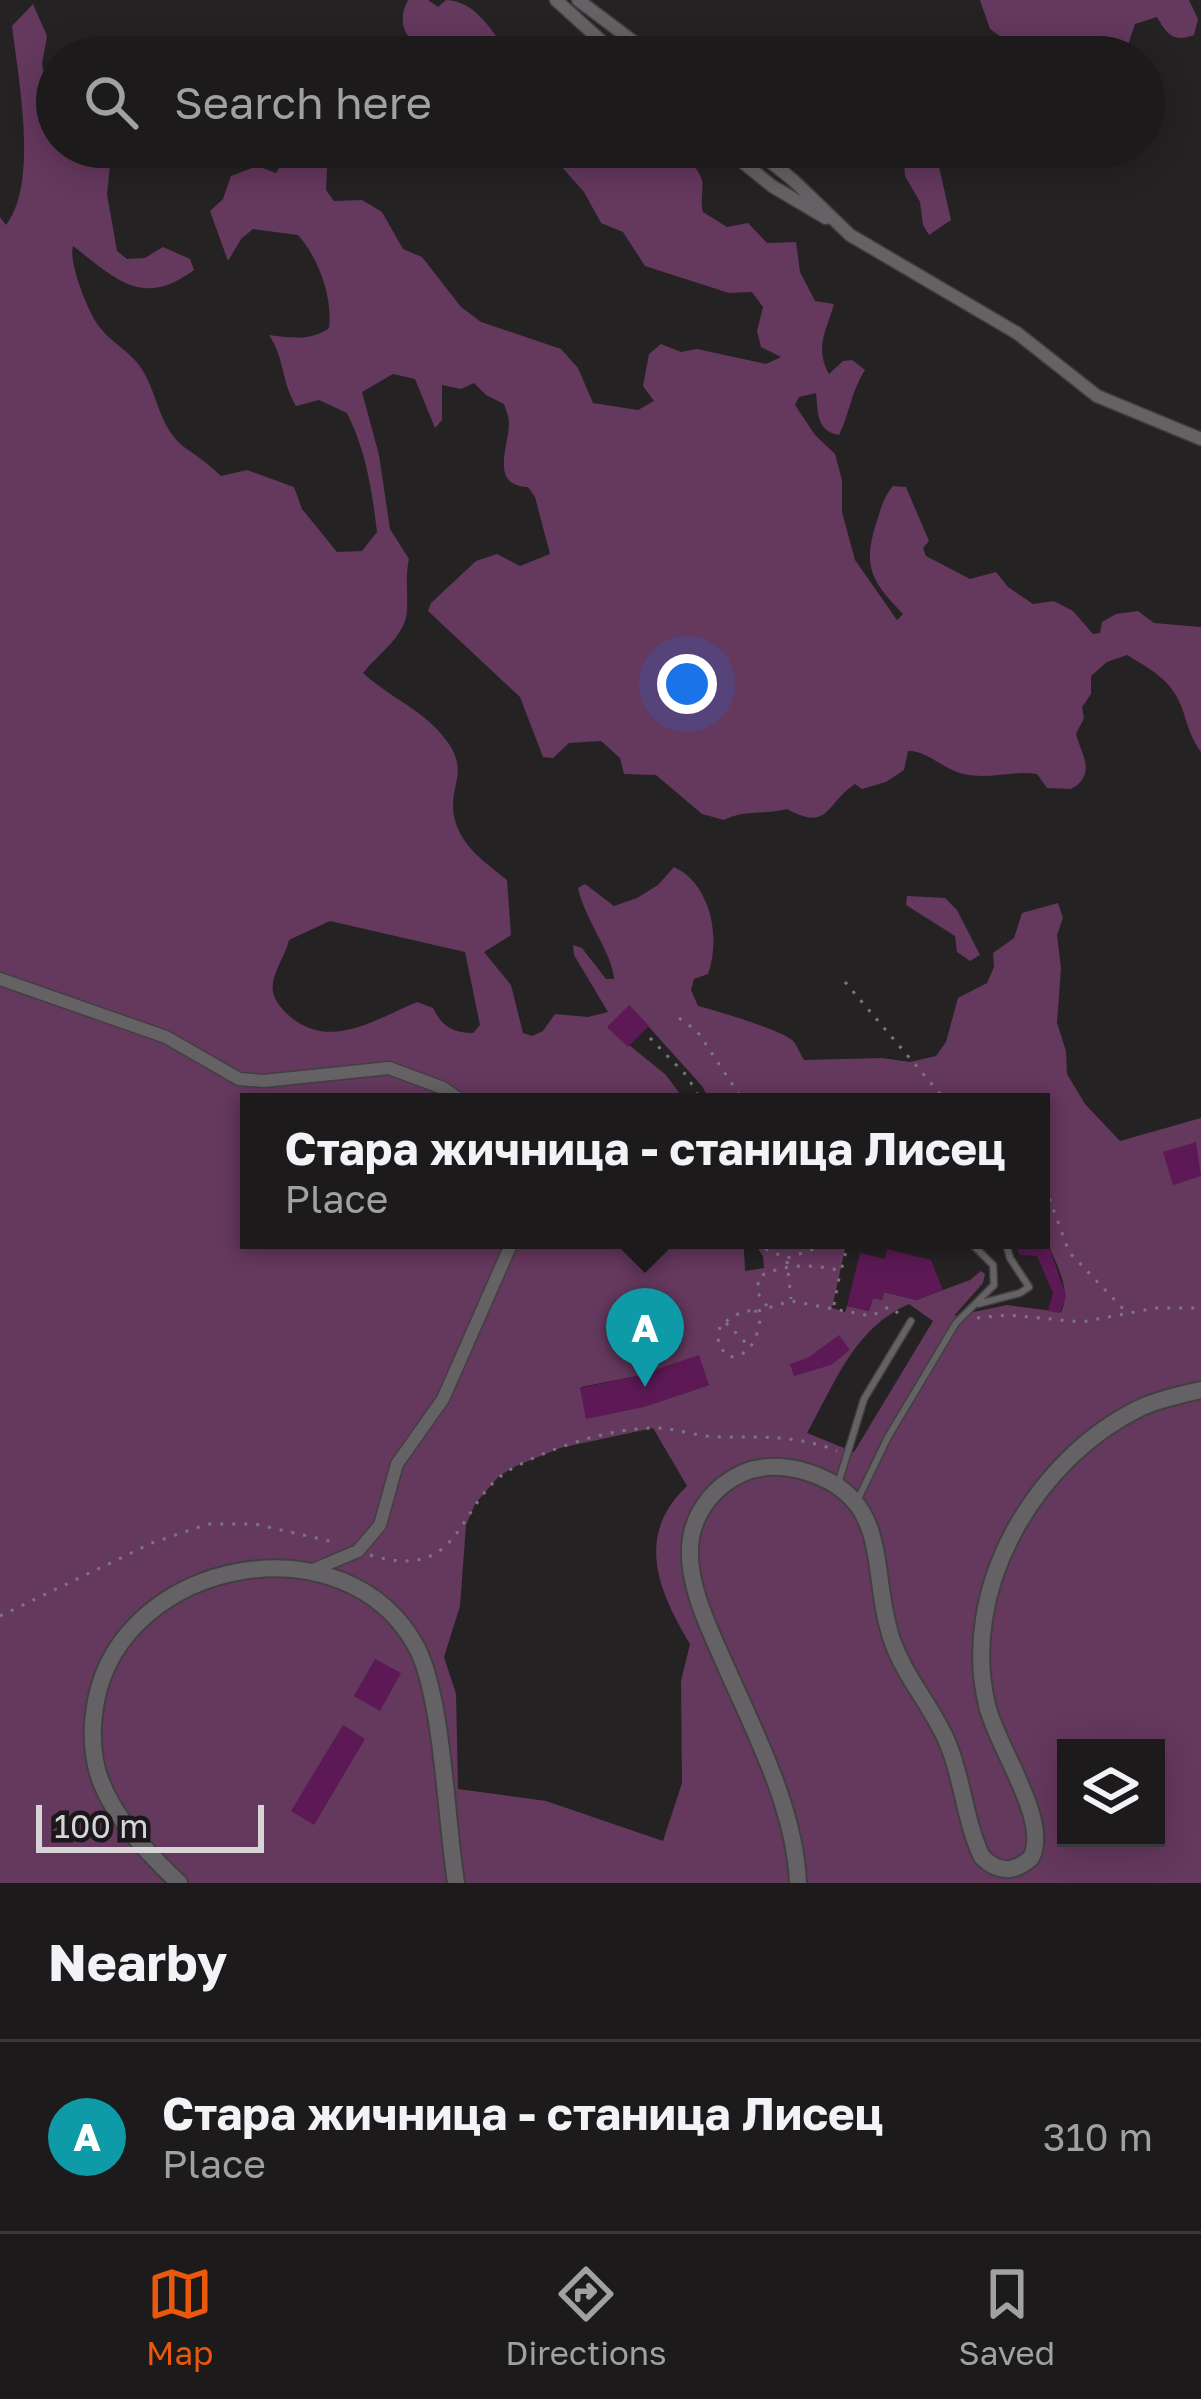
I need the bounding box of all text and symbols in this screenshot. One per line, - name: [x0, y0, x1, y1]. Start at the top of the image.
- search box: [36, 36, 1165, 168]
- icon: search: [78, 69, 144, 135]
- text: Search here: [174, 75, 432, 129]
- your location: [657, 654, 717, 714]
- popup: [240, 1093, 1050, 1249]
- text: Стара жичница - станица Лисец: [284, 1121, 1006, 1175]
- text: Place: [284, 1175, 388, 1222]
- pin: A: [606, 1288, 684, 1387]
- map controls: [1057, 1739, 1165, 1847]
- button: layers: [1057, 1739, 1165, 1847]
- scale bar: [36, 1799, 264, 1852]
- text: 100 m: [54, 1806, 148, 1845]
- text: Nearby: [48, 1931, 227, 1992]
- text: Стара жичница - станица Лисец: [162, 2086, 883, 2140]
- text: A: [73, 2113, 101, 2160]
- text: 310 m: [1043, 2113, 1153, 2160]
- text: Place: [162, 2140, 266, 2187]
- tab: Map: [146, 2261, 213, 2372]
- tab: Directions: [505, 2261, 667, 2372]
- tab: Saved: [959, 2261, 1055, 2372]

